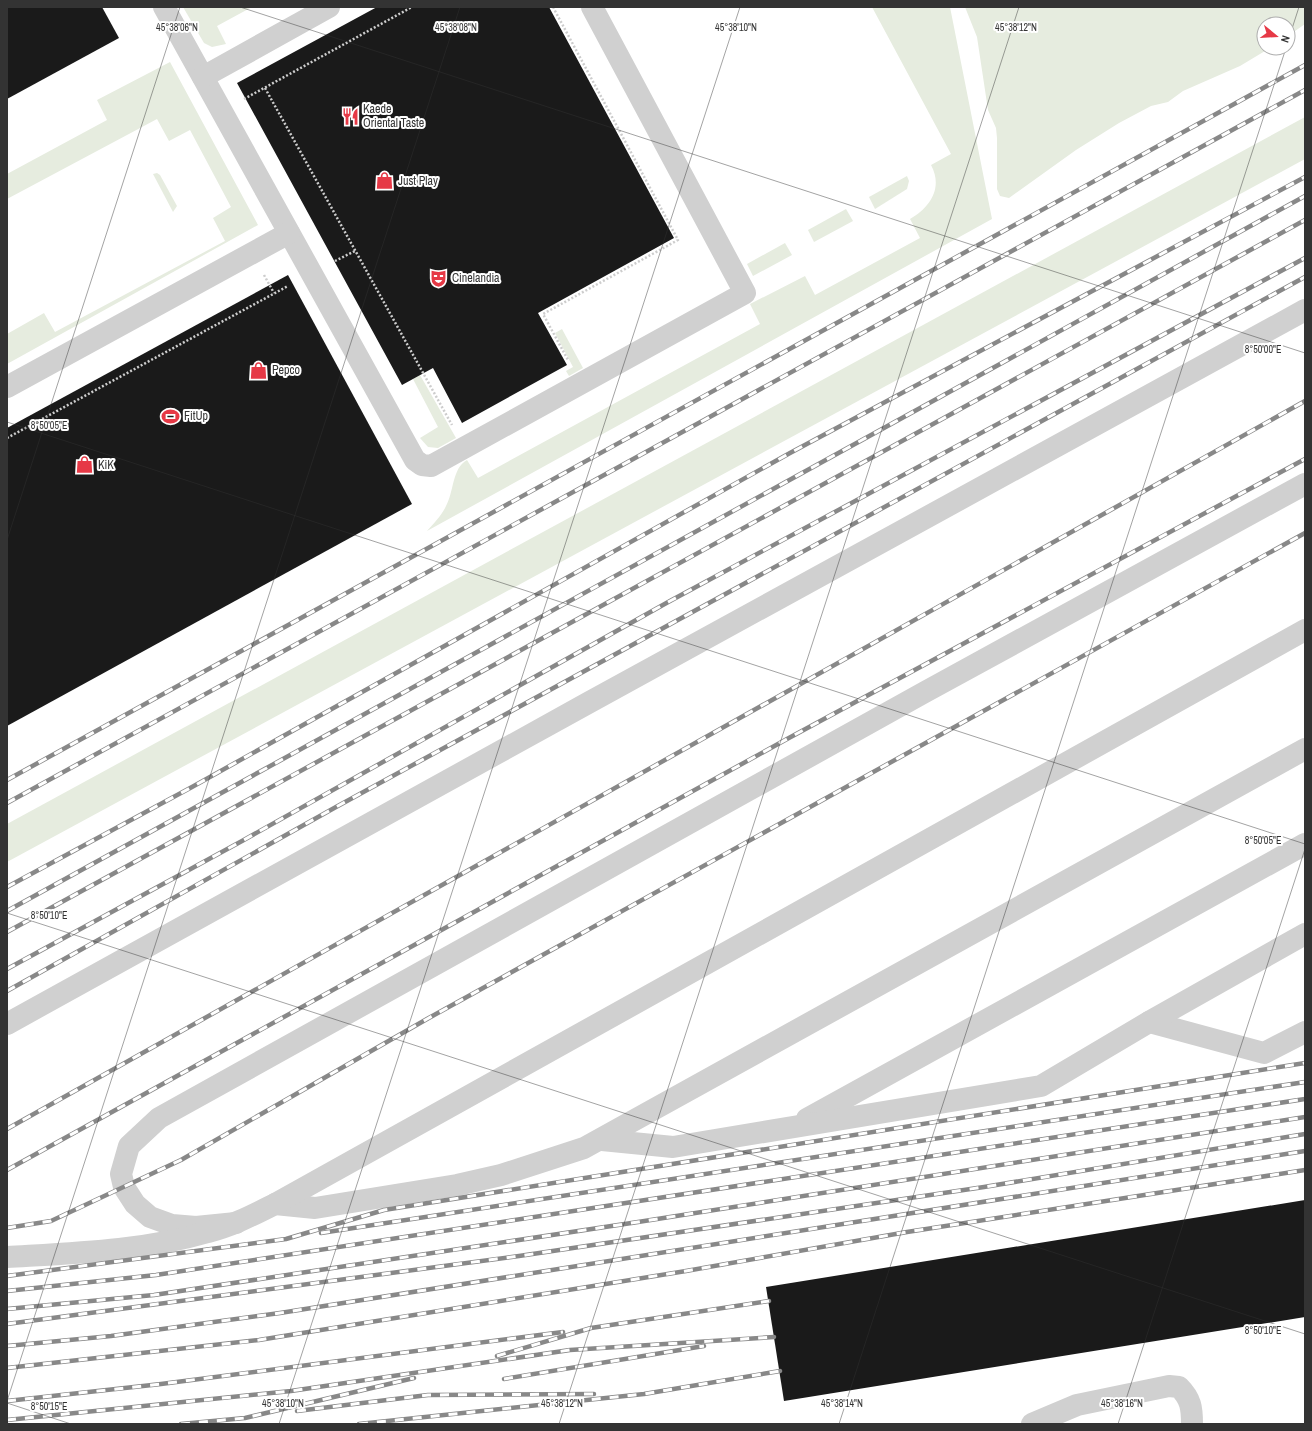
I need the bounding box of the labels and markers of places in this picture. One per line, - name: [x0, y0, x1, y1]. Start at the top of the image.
- place label: Kaede Oriental Taste: [363, 101, 424, 131]
- restaurant icon: Kaede Oriental Taste: [340, 106, 360, 126]
- shop icon: Just Play: [375, 171, 395, 191]
- place label: Just Play: [398, 173, 438, 189]
- theatre icon: Cinelandia: [429, 268, 449, 288]
- place label: Cinelandia: [452, 270, 500, 286]
- shop icon: Pepco: [249, 360, 269, 380]
- place label: Pepco: [272, 362, 300, 378]
- sports icon: FitUp: [161, 406, 181, 426]
- place label: FitUp: [184, 408, 208, 424]
- shop icon: KiK: [75, 455, 95, 475]
- place label: KiK: [98, 457, 114, 473]

